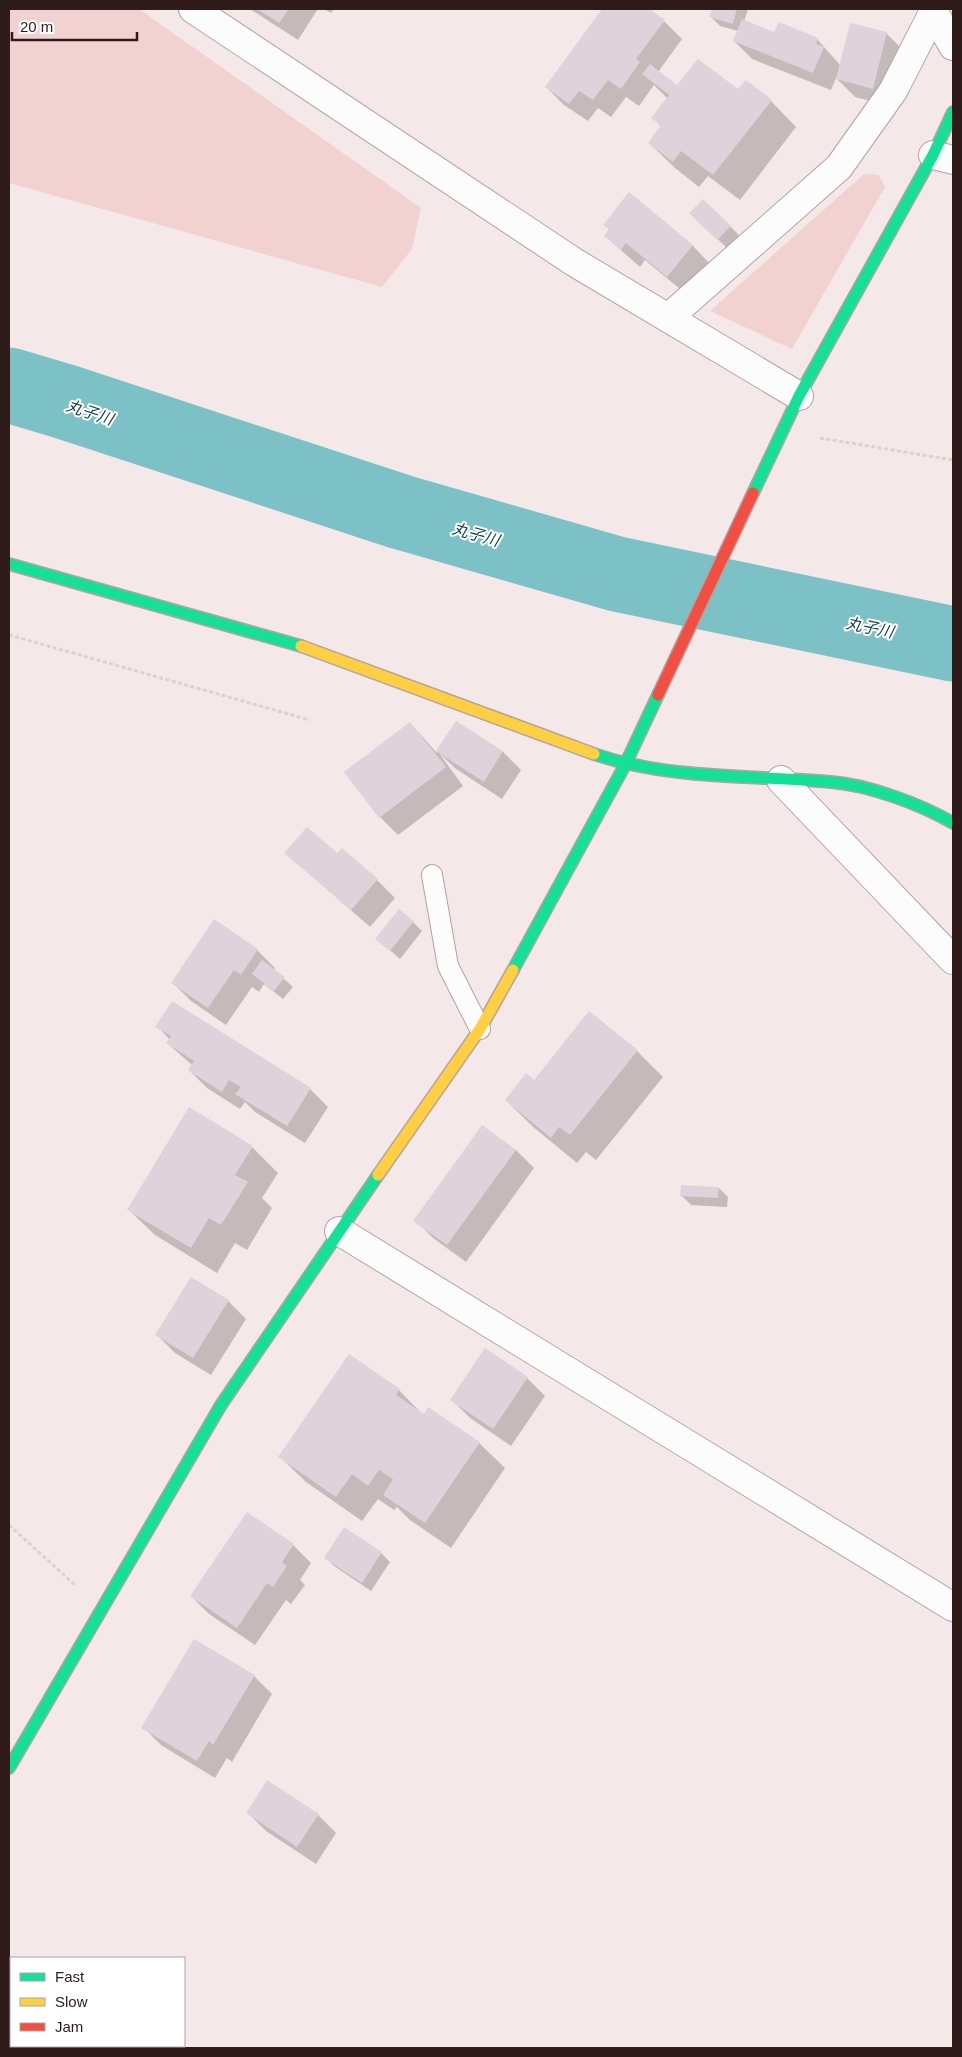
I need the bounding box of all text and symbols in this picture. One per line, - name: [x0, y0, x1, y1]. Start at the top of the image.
- scale bar: [12, 10, 138, 42]
- text: 20 m: [20, 18, 53, 35]
- water label: 丸子川: [64, 397, 117, 429]
- water label: 丸子川: [450, 520, 503, 550]
- water label: 丸子川: [845, 614, 897, 641]
- legend: [10, 1957, 185, 2047]
- text: Fast: [55, 1968, 85, 1985]
- text: Slow: [55, 1993, 88, 2010]
- text: Jam: [55, 2018, 83, 2035]

